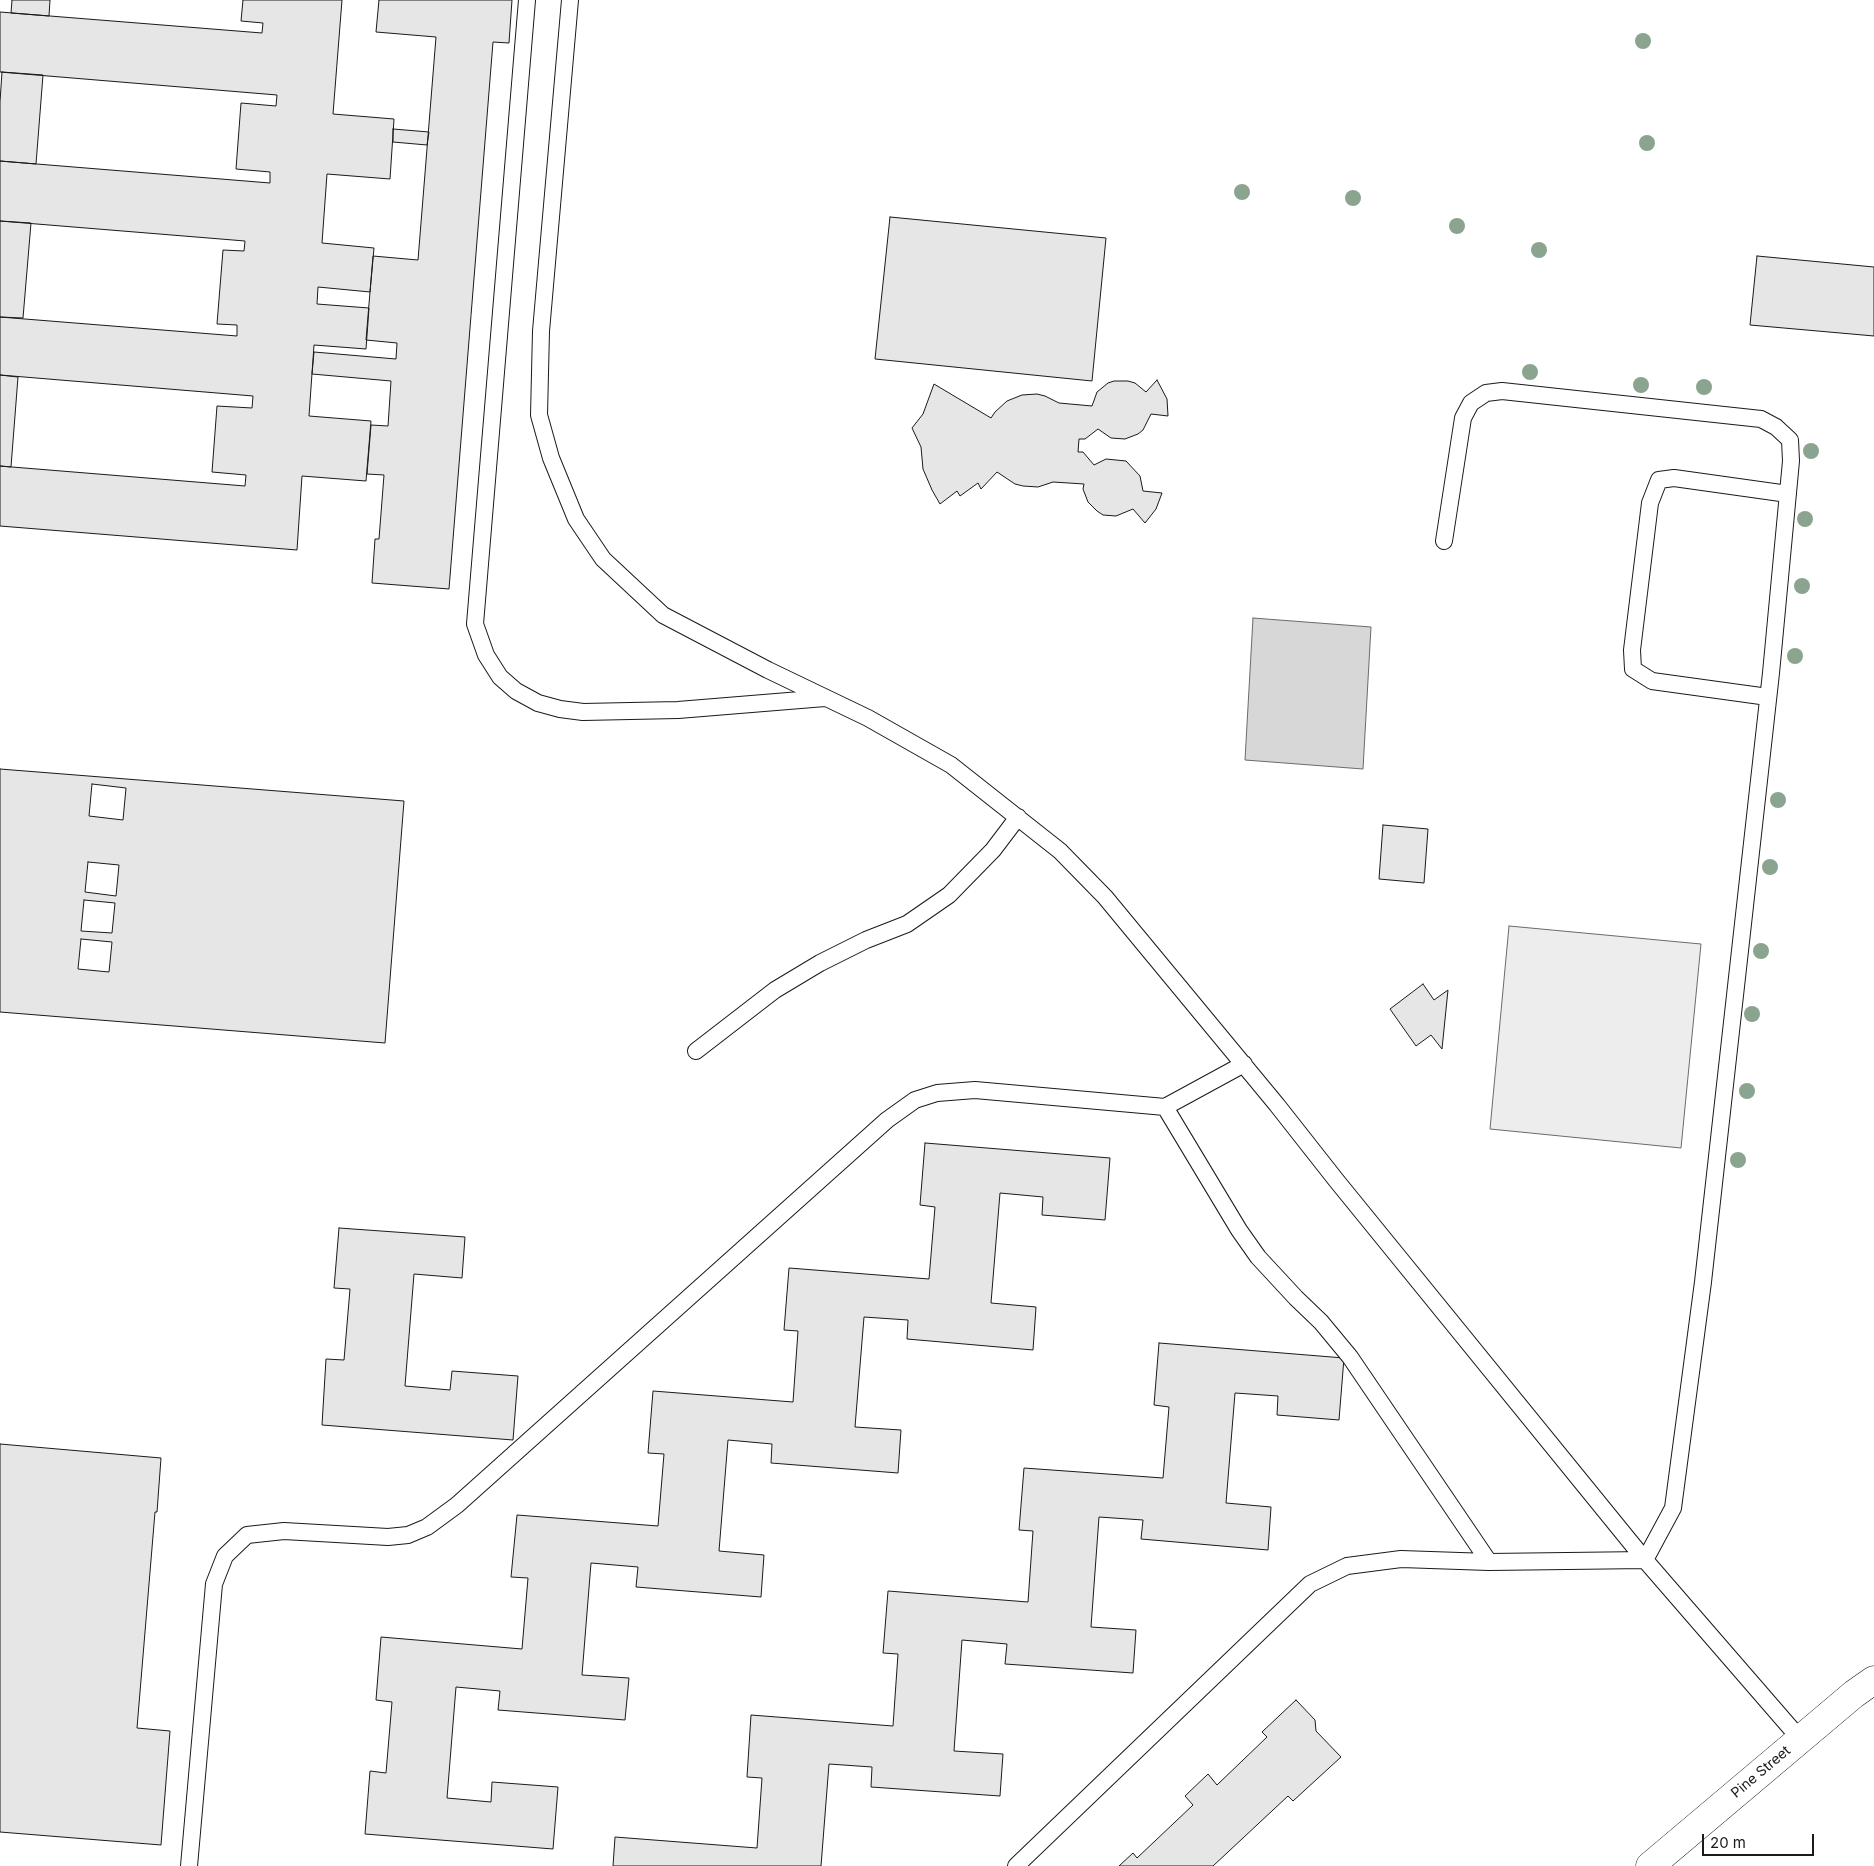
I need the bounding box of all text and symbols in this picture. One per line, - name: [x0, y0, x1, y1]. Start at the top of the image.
- street label: Pine Street: [1728, 1742, 1794, 1802]
- scale bar: [1704, 1824, 1816, 1856]
- text: 20 m: [1710, 1833, 1746, 1852]

